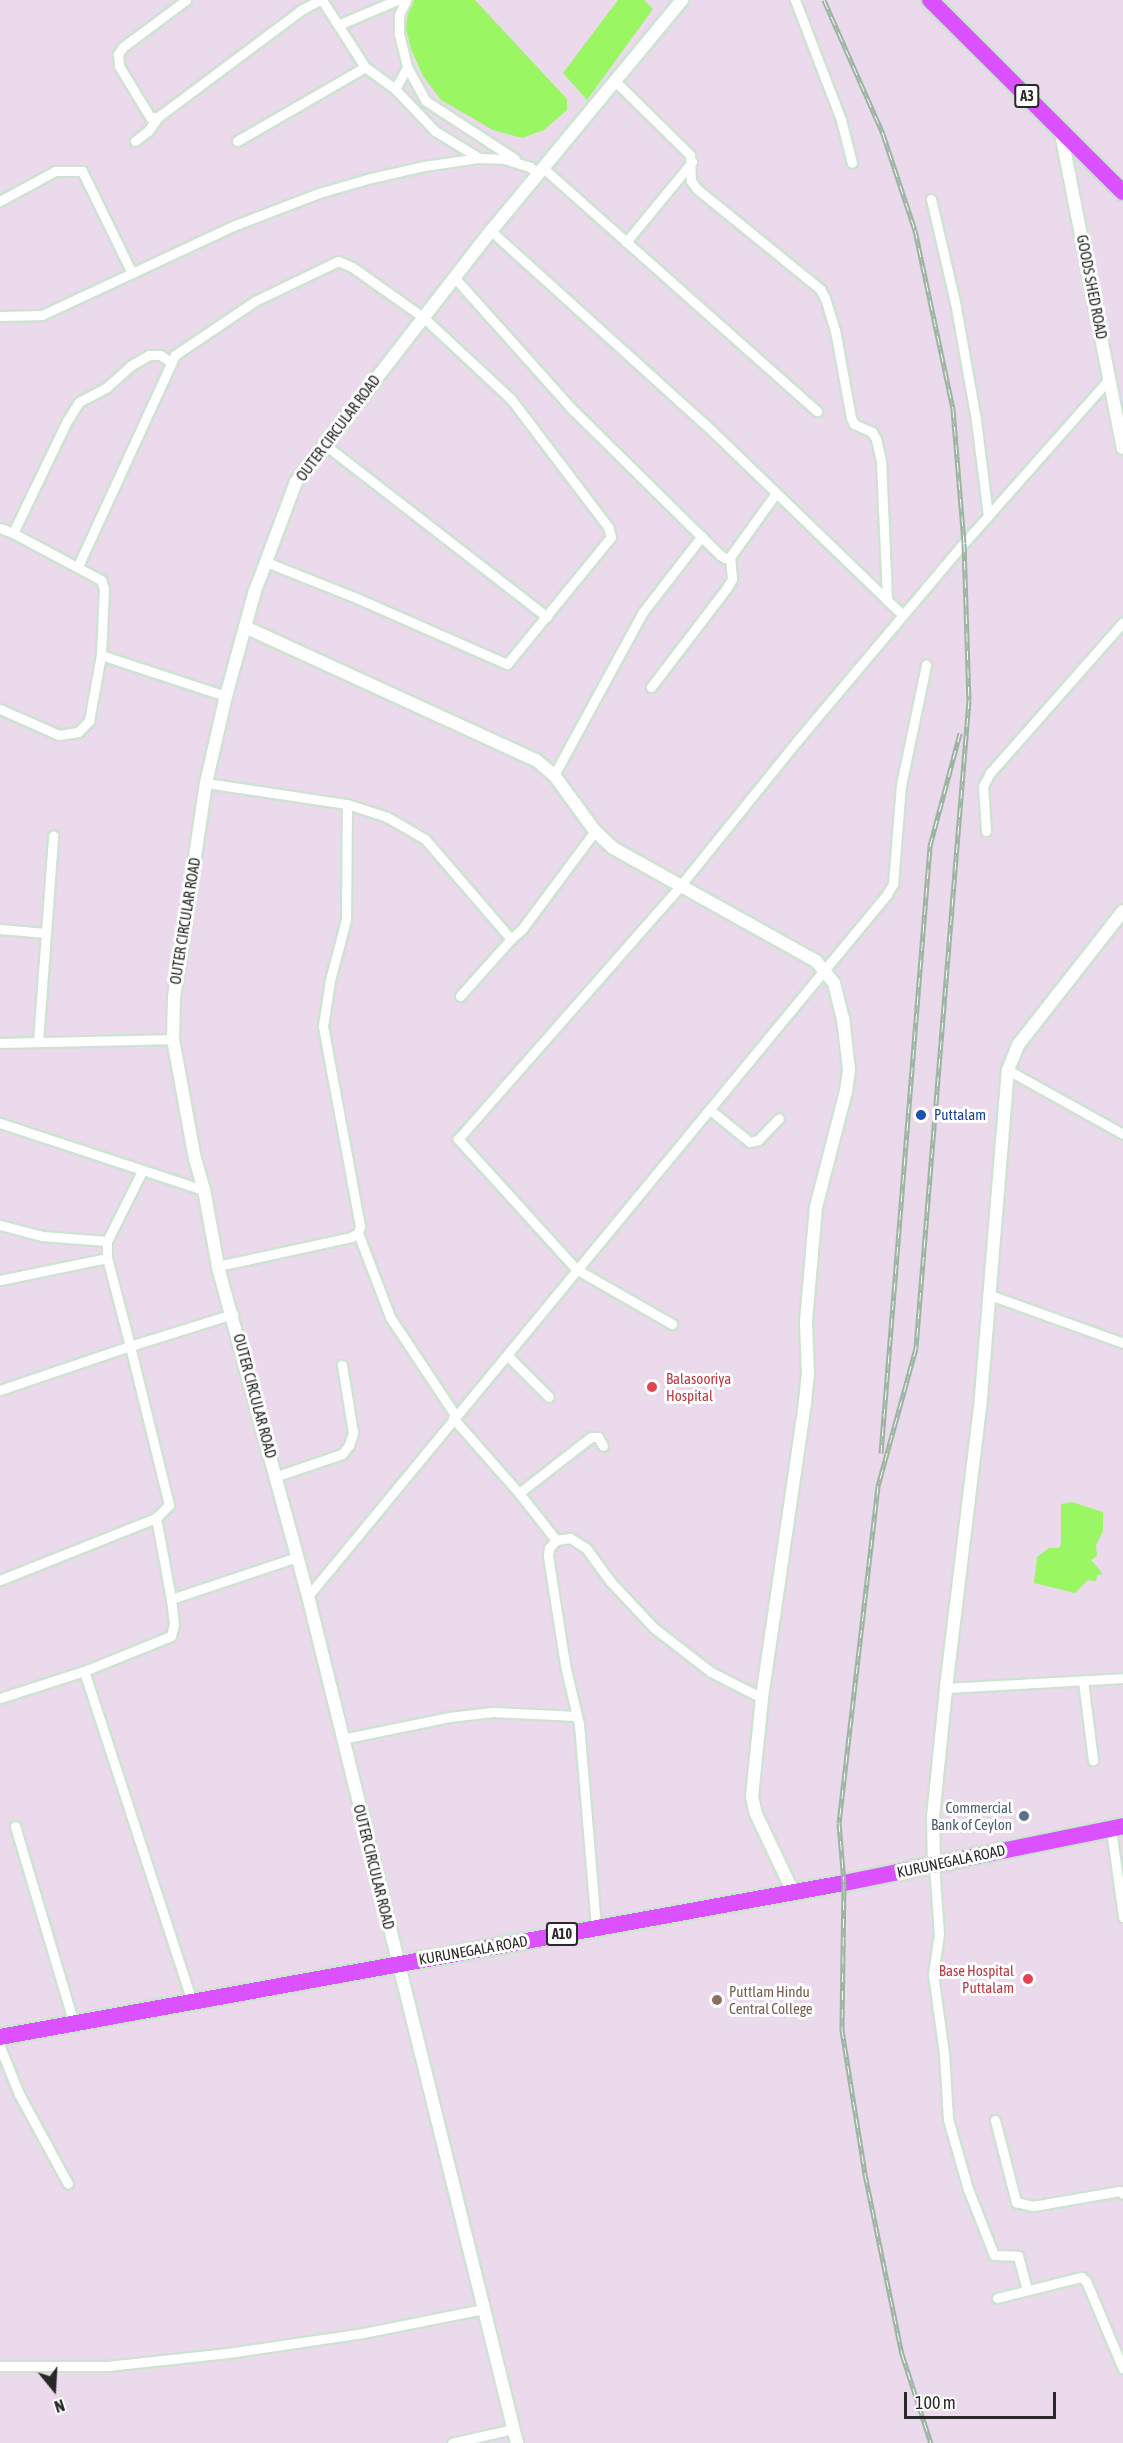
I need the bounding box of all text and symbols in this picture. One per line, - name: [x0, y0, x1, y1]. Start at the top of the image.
- road number: A3: [1014, 85, 1040, 107]
- street label: GOODS SHED ROAD: [1073, 233, 1111, 341]
- street label: OUTER CIRCULAR ROAD: [292, 371, 384, 485]
- street label: OUTER CIRCULAR ROAD: [166, 856, 204, 986]
- marker: Puttalam: [912, 1106, 930, 1124]
- place label: Puttalam: [934, 1106, 986, 1124]
- street label: OUTER CIRCULAR ROAD: [230, 1332, 280, 1460]
- place label: Balasooriya Hospital: [666, 1369, 731, 1404]
- marker: Balasooriya Hospital: [643, 1378, 661, 1396]
- place label: Commercial Bank of Ceylon: [931, 1798, 1012, 1833]
- street label: OUTER CIRCULAR ROAD: [350, 1803, 398, 1931]
- marker: Commercial Bank of Ceylon: [1017, 1809, 1031, 1823]
- street label: KURUNEGALA ROAD: [895, 1841, 1007, 1881]
- road number: A10: [546, 1923, 578, 1945]
- street label: KURUNEGALA ROAD: [417, 1932, 529, 1968]
- place label: Base Hospital Puttalam: [939, 1961, 1014, 1996]
- marker: Base Hospital Puttalam: [1019, 1970, 1037, 1988]
- place label: Puttlam Hindu Central College: [729, 1982, 813, 2017]
- marker: Puttlam Hindu Central College: [710, 1993, 724, 2007]
- north arrow: [24, 2359, 84, 2419]
- scale bar: [907, 2380, 1058, 2418]
- text: 100 m: [915, 2392, 956, 2413]
- text: N: [52, 2396, 67, 2416]

